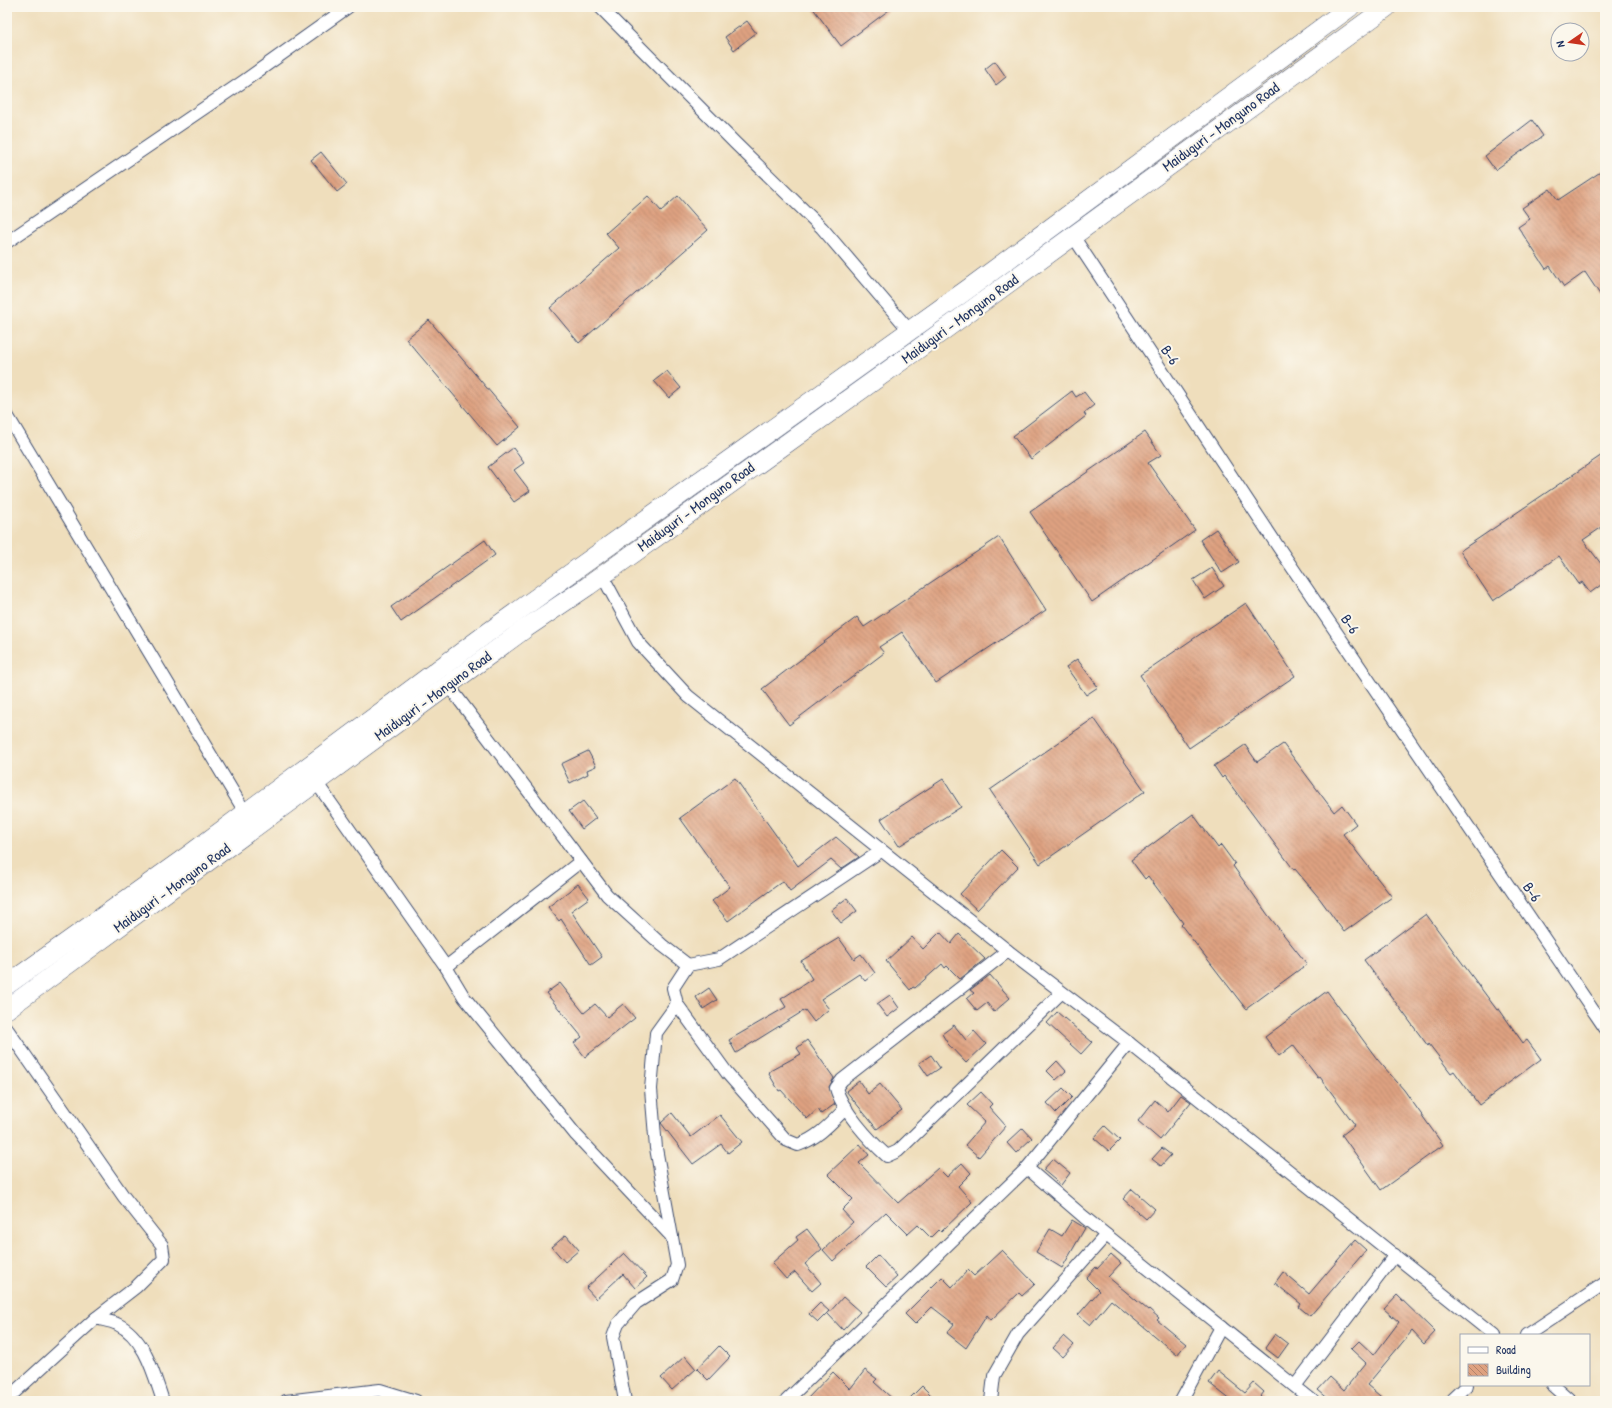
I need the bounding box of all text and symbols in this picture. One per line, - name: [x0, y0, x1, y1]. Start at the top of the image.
- north arrow: [1550, 22, 1590, 62]
- text: N: [1553, 40, 1568, 49]
- street label: Maiduguri - Monguno Road: [1158, 77, 1284, 176]
- street label: Maiduguri - Monguno Road: [897, 269, 1023, 368]
- street label: B-6: [1156, 341, 1185, 369]
- street label: Maiduguri - Monguno Road: [633, 457, 759, 556]
- street label: B-6: [1336, 610, 1365, 638]
- street label: Maiduguri - Monguno Road: [370, 646, 496, 745]
- street label: Maiduguri - Monguno Road: [109, 838, 235, 937]
- street label: B-6: [1518, 878, 1547, 906]
- legend: [1460, 1334, 1590, 1386]
- text: Road: [1496, 1341, 1516, 1358]
- text: Building: [1496, 1361, 1531, 1378]

